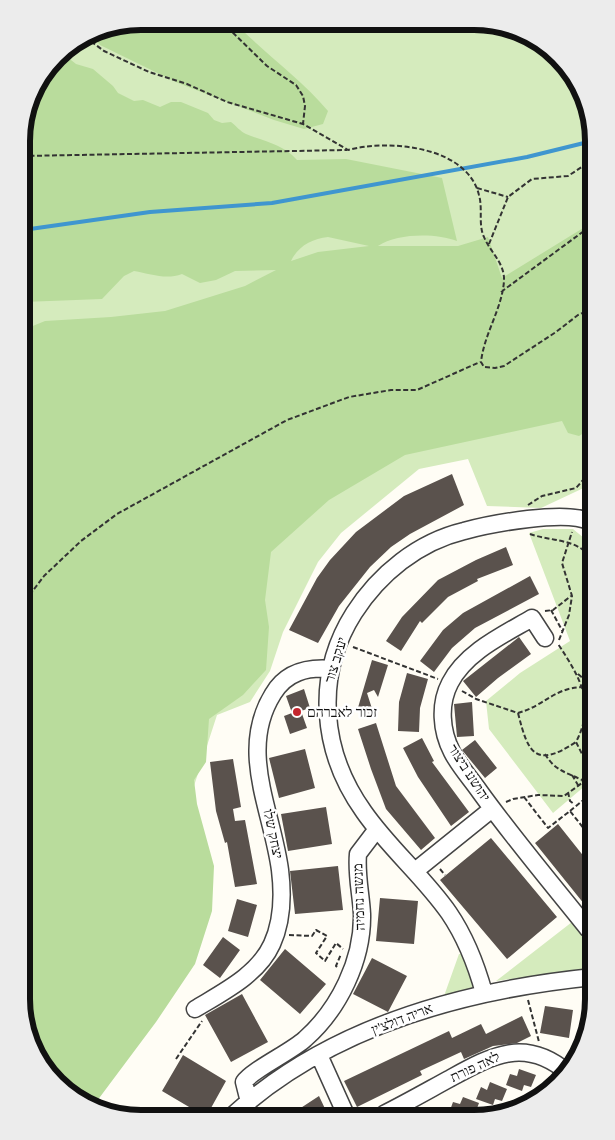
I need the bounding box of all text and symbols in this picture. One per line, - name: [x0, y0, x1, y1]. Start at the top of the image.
- street label: יעקב צור: [322, 635, 350, 685]
- place label: זכור לאברהם: [307, 705, 377, 720]
- marker: זכור לאברהם: [291, 706, 303, 718]
- street label: יהושע ביצור: [445, 742, 493, 804]
- street label: יצחק שלו: [260, 808, 286, 860]
- street label: מנשה נחמיה: [350, 863, 368, 931]
- street label: אריה דולצ'ין: [369, 1000, 435, 1038]
- street label: לאה פורת: [448, 1049, 502, 1085]

